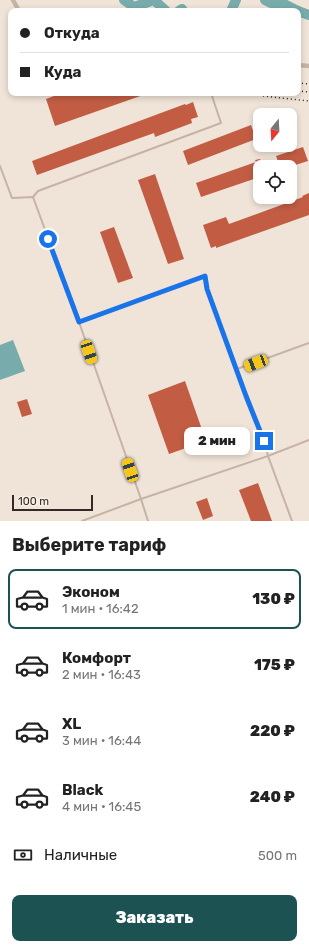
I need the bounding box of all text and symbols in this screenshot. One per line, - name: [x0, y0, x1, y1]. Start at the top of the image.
- text: Откуда: [44, 24, 100, 42]
- text: Куда: [44, 63, 81, 81]
- north arrow: [253, 108, 297, 152]
- map controls: [253, 108, 297, 204]
- button: locate: [253, 160, 297, 204]
- route start: [39, 230, 57, 248]
- car: [79, 339, 99, 365]
- car: [243, 353, 269, 373]
- callout: 2 мин: [184, 427, 250, 455]
- route end: [255, 432, 273, 450]
- text: 2 мин: [198, 433, 236, 448]
- car: [120, 457, 140, 483]
- scale bar: [12, 493, 93, 512]
- text: 100 m: [18, 495, 49, 508]
- text: Выберите тариф: [12, 534, 166, 556]
- icon: car: [14, 581, 50, 617]
- text: Эконом: [62, 583, 120, 601]
- text: 130 ₽: [252, 590, 295, 608]
- text: 1 мин · 16:42: [62, 601, 139, 616]
- icon: car: [14, 647, 50, 683]
- text: Комфорт: [62, 649, 131, 667]
- text: 175 ₽: [254, 656, 295, 674]
- text: 2 мин · 16:43: [62, 667, 141, 682]
- icon: car: [14, 713, 50, 749]
- text: XL: [62, 715, 81, 733]
- text: 220 ₽: [250, 722, 295, 740]
- text: 3 мин · 16:44: [62, 733, 141, 748]
- icon: car: [14, 779, 50, 815]
- text: Black: [62, 781, 103, 799]
- text: 240 ₽: [250, 788, 295, 806]
- text: 4 мин · 16:45: [62, 799, 141, 814]
- icon: cash: [12, 844, 34, 866]
- text: Наличные: [44, 846, 117, 864]
- text: 500 m: [258, 848, 297, 863]
- button: Заказать: [12, 895, 297, 941]

